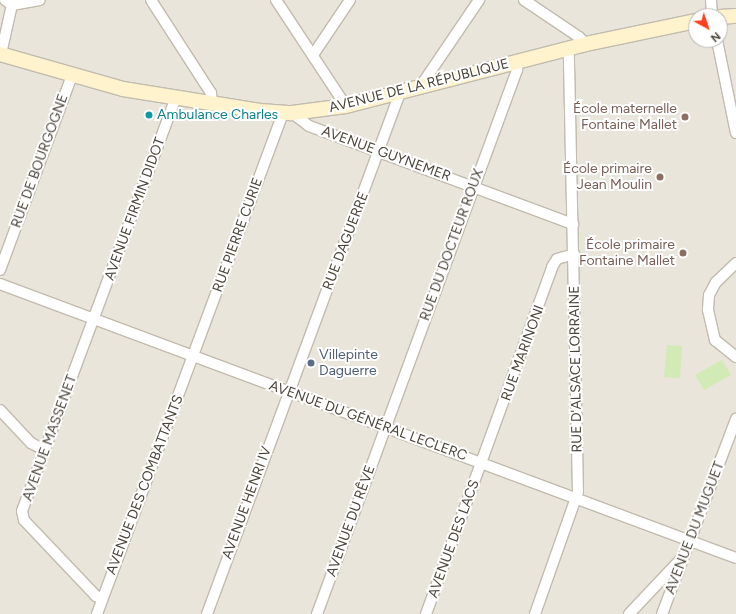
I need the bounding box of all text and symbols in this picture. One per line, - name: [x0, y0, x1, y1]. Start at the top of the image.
- north arrow: [688, 8, 728, 48]
- text: N: [708, 29, 723, 45]
- street label: AVENUE DE LA RÉPUBLIQUE: [327, 56, 511, 116]
- street label: RUE DE BOURGOGNE: [8, 92, 72, 230]
- place label: École maternelle Fontaine Mallet: [573, 101, 677, 134]
- place label: Ambulance Charles: [157, 107, 278, 123]
- marker: Ambulance Charles: [144, 110, 154, 120]
- marker: École maternelle Fontaine Mallet: [680, 112, 690, 122]
- street label: AVENUE GUYNEMER: [319, 123, 453, 185]
- street label: AVENUE FIRMIN DIDOT: [101, 135, 169, 283]
- place label: École primaire Jean Moulin: [563, 161, 652, 194]
- street label: RUE DU DOCTEUR ROUX: [417, 167, 487, 323]
- marker: École primaire Jean Moulin: [655, 172, 665, 182]
- street label: RUE PIERRE CURIE: [209, 175, 267, 295]
- street label: RUE DAGUERRE: [320, 190, 372, 292]
- place label: École primaire Fontaine Mallet: [579, 237, 675, 270]
- marker: École primaire Fontaine Mallet: [678, 248, 688, 258]
- street label: RUE D'ALSACE LORRAINE: [566, 285, 586, 453]
- street label: RUE MARINONI: [498, 303, 548, 403]
- place label: Villepinte Daguerre: [319, 347, 378, 380]
- marker: Villepinte Daguerre: [306, 358, 316, 368]
- street label: AVENUE MASSENET: [19, 373, 81, 503]
- street label: AVENUE DU GÉNÉRAL LECLERC: [267, 377, 469, 465]
- street label: AVENUE DES COMBATTANTS: [103, 393, 187, 577]
- street label: AVENUE HENRI IV: [219, 444, 275, 562]
- street label: AVENUE DU MUGUET: [662, 459, 728, 597]
- street label: AVENUE DU RÊVE: [323, 463, 379, 579]
- street label: AVENUE DES LACS: [425, 478, 483, 600]

